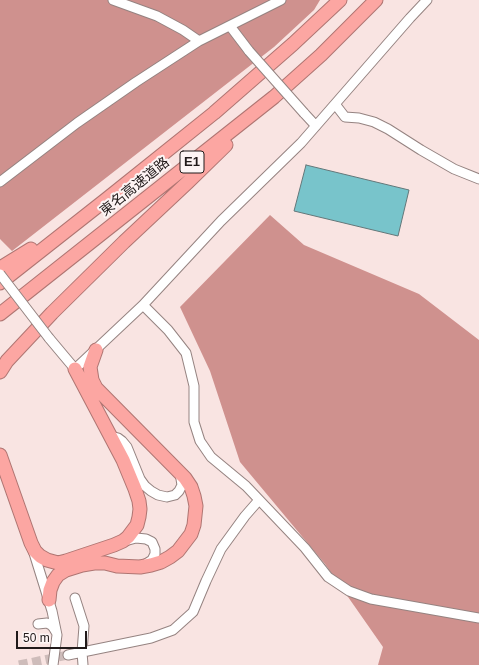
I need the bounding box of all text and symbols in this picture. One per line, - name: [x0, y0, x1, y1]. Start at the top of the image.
- road number: E1: [180, 151, 204, 173]
- street label: 東名高速道路: [97, 154, 173, 220]
- scale bar: [18, 623, 89, 649]
- text: 50 m: [23, 631, 50, 645]

